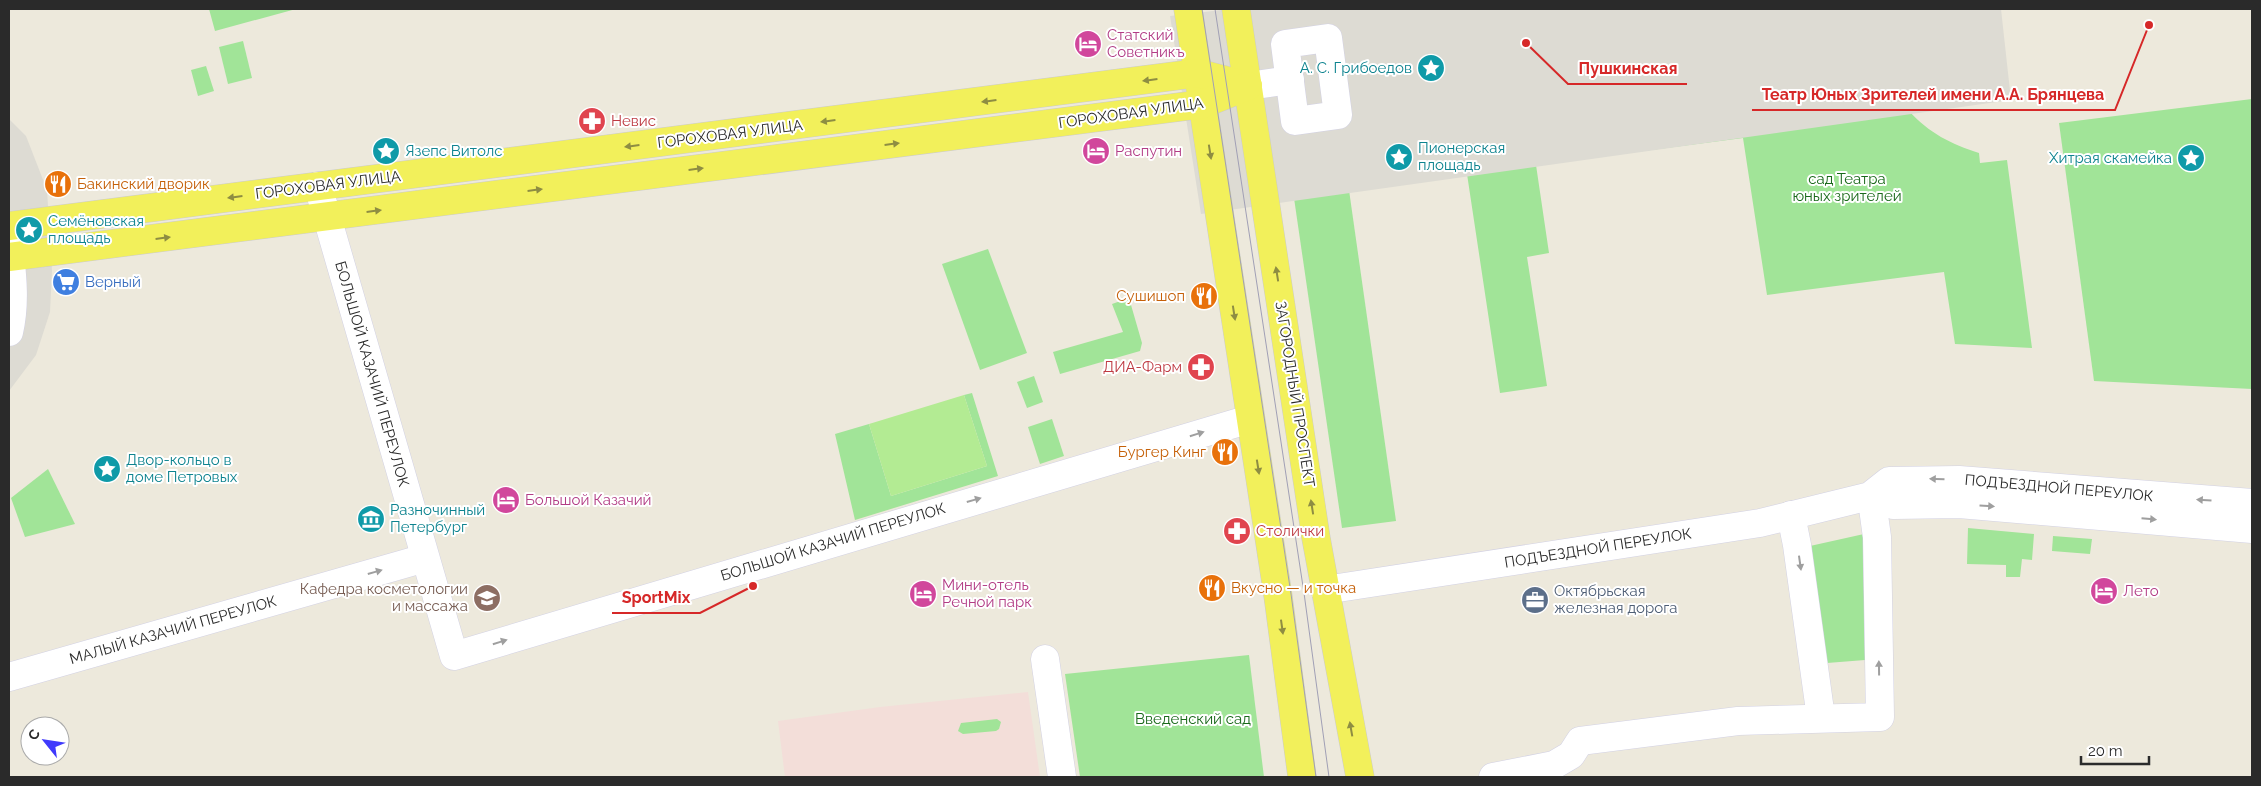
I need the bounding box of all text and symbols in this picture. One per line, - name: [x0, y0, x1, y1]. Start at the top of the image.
- place label: Статский Советникъ: [1107, 26, 1185, 61]
- hotel icon: Статский Советникъ: [1073, 29, 1103, 59]
- place icon: А. С. Грибоедов: [1416, 53, 1446, 83]
- callout: Пушкинская: [1568, 53, 1687, 84]
- place label: А. С. Грибоедов: [1300, 59, 1412, 77]
- text: Пушкинская: [1579, 59, 1677, 78]
- one-way arrow: [1142, 76, 1158, 84]
- callout: Театр Юных Зрителей имени А.А. Брянцева: [1752, 79, 2115, 110]
- text: Театр Юных Зрителей имени А.А. Брянцева: [1762, 85, 2104, 104]
- street label: ГОРОХОВАЯ УЛИЦА: [1057, 94, 1205, 132]
- one-way arrow: [981, 97, 997, 105]
- pharmacy icon: Невис: [577, 106, 607, 136]
- place label: Невис: [611, 112, 656, 130]
- street label: ГОРОХОВАЯ УЛИЦА: [656, 116, 804, 152]
- one-way arrow: [819, 117, 835, 125]
- place icon: Язепс Витолс: [371, 136, 401, 166]
- hotel icon: Распутин: [1081, 136, 1111, 166]
- place label: Пионерская площадь: [1418, 139, 1505, 174]
- one-way arrow: [885, 140, 901, 148]
- place label: Язепс Витолс: [405, 142, 503, 160]
- one-way arrow: [624, 142, 640, 150]
- place label: Распутин: [1115, 142, 1182, 160]
- place icon: Пионерская площадь: [1384, 142, 1414, 172]
- place icon: Хитрая скамейка: [2176, 143, 2206, 173]
- one-way arrow: [1207, 145, 1215, 161]
- place label: Хитрая скамейка: [2049, 149, 2172, 167]
- one-way arrow: [689, 165, 705, 173]
- street label: ГОРОХОВАЯ УЛИЦА: [254, 167, 402, 203]
- restaurant icon: Бакинский дворик: [43, 169, 73, 199]
- park label: сад Театра юных зрителей: [1792, 170, 1902, 205]
- place label: Бакинский дворик: [77, 175, 210, 193]
- one-way arrow: [528, 186, 544, 194]
- one-way arrow: [227, 193, 243, 201]
- one-way arrow: [366, 206, 382, 214]
- place label: Семёновская площадь: [48, 212, 144, 247]
- place icon: Семёновская площадь: [14, 215, 44, 245]
- one-way arrow: [155, 233, 171, 241]
- street label: БОЛЬШОЙ КАЗАЧИЙ ПЕРЕУЛОК: [331, 259, 413, 489]
- one-way arrow: [1272, 266, 1280, 282]
- supermarket icon: Верный: [51, 267, 81, 297]
- place label: Верный: [85, 273, 141, 291]
- restaurant icon: Сушишоп: [1189, 281, 1219, 311]
- place label: Сушишоп: [1116, 287, 1185, 305]
- street label: ЗАГОРОДНЫЙ ПРОСПЕКТ: [1271, 300, 1319, 488]
- one-way arrow: [1231, 305, 1239, 321]
- pharmacy icon: ДИА-Фарм: [1186, 352, 1216, 382]
- place label: ДИА-Фарм: [1103, 358, 1182, 376]
- one-way arrow: [1190, 430, 1205, 438]
- restaurant icon: Бургер Кинг: [1210, 437, 1240, 467]
- place label: Бургер Кинг: [1118, 443, 1206, 461]
- place label: Двор-кольцо в доме Петровых: [126, 451, 238, 486]
- place icon: Двор-кольцо в доме Петровых: [92, 454, 122, 484]
- one-way arrow: [1254, 459, 1262, 475]
- street label: ПОДЪЕЗДНОЙ ПЕРЕУЛОК: [1964, 471, 2154, 505]
- one-way arrow: [1929, 475, 1945, 483]
- hotel icon: Большой Казачий: [491, 485, 521, 515]
- place label: Большой Казачий: [525, 491, 652, 509]
- one-way arrow: [967, 495, 982, 503]
- one-way arrow: [2195, 495, 2211, 503]
- street label: БОЛЬШОЙ КАЗАЧИЙ ПЕРЕУЛОК: [718, 499, 948, 585]
- one-way arrow: [1307, 499, 1315, 515]
- place label: Разночинный Петербург: [390, 501, 485, 536]
- one-way arrow: [1979, 502, 1995, 510]
- museum icon: Разночинный Петербург: [356, 504, 386, 534]
- one-way arrow: [2141, 515, 2157, 523]
- pharmacy icon: Столички: [1222, 516, 1252, 546]
- place label: Столички: [1256, 522, 1324, 540]
- street label: ПОДЪЕЗДНОЙ ПЕРЕУЛОК: [1503, 524, 1693, 572]
- one-way arrow: [1796, 556, 1804, 572]
- one-way arrow: [368, 568, 383, 576]
- restaurant icon: Вкусно — и точка: [1197, 573, 1227, 603]
- place label: Мини-отель Речной парк: [942, 576, 1032, 611]
- hotel icon: Лето: [2089, 576, 2119, 606]
- hotel icon: Мини-отель Речной парк: [908, 579, 938, 609]
- place label: Вкусно — и точка: [1231, 579, 1356, 597]
- place label: Кафедра косметологии и массажа: [300, 580, 468, 615]
- callout: SportMix: [612, 582, 700, 613]
- place label: Октябрьская железная дорога: [1554, 582, 1677, 617]
- place label: Лето: [2123, 582, 2159, 600]
- school or university icon: Кафедра косметологии и массажа: [472, 583, 502, 613]
- office icon: Октябрьская железная дорога: [1520, 585, 1550, 615]
- text: SportMix: [622, 588, 691, 607]
- street label: МАЛЫЙ КАЗАЧИЙ ПЕРЕУЛОК: [67, 592, 279, 668]
- one-way arrow: [1278, 620, 1286, 636]
- one-way arrow: [493, 638, 508, 646]
- one-way arrow: [1875, 660, 1883, 676]
- park label: Введенский сад: [1135, 710, 1251, 728]
- north arrow: [20, 716, 70, 766]
- one-way arrow: [1346, 721, 1354, 737]
- text: С: [24, 726, 43, 743]
- scale bar: [2081, 734, 2148, 766]
- text: 20 m: [2088, 742, 2123, 760]

